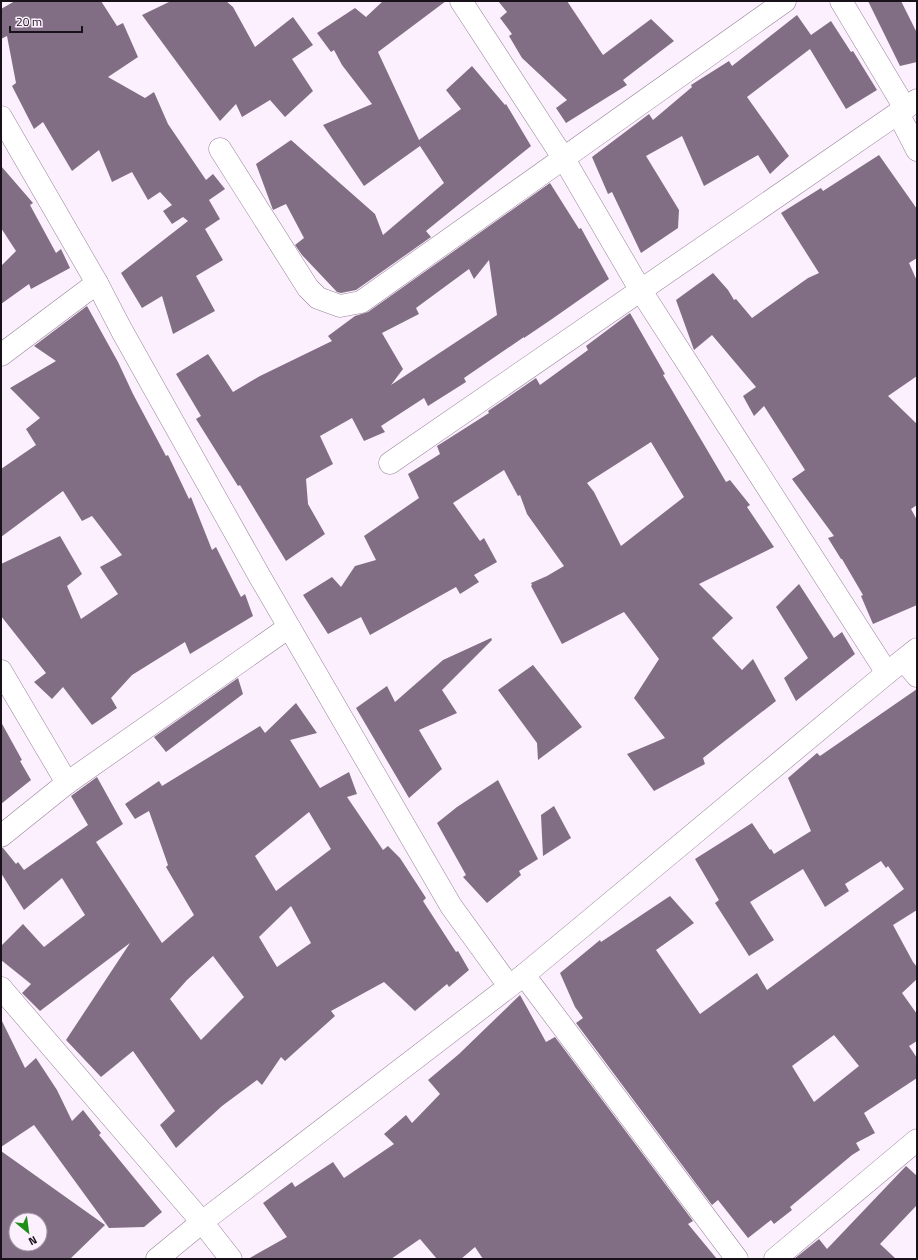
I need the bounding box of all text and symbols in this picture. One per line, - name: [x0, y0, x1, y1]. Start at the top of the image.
- scale bar: [10, 8, 82, 34]
- text: 20 m: [16, 12, 42, 31]
- north arrow: [8, 1212, 48, 1252]
- text: N: [26, 1232, 40, 1250]

